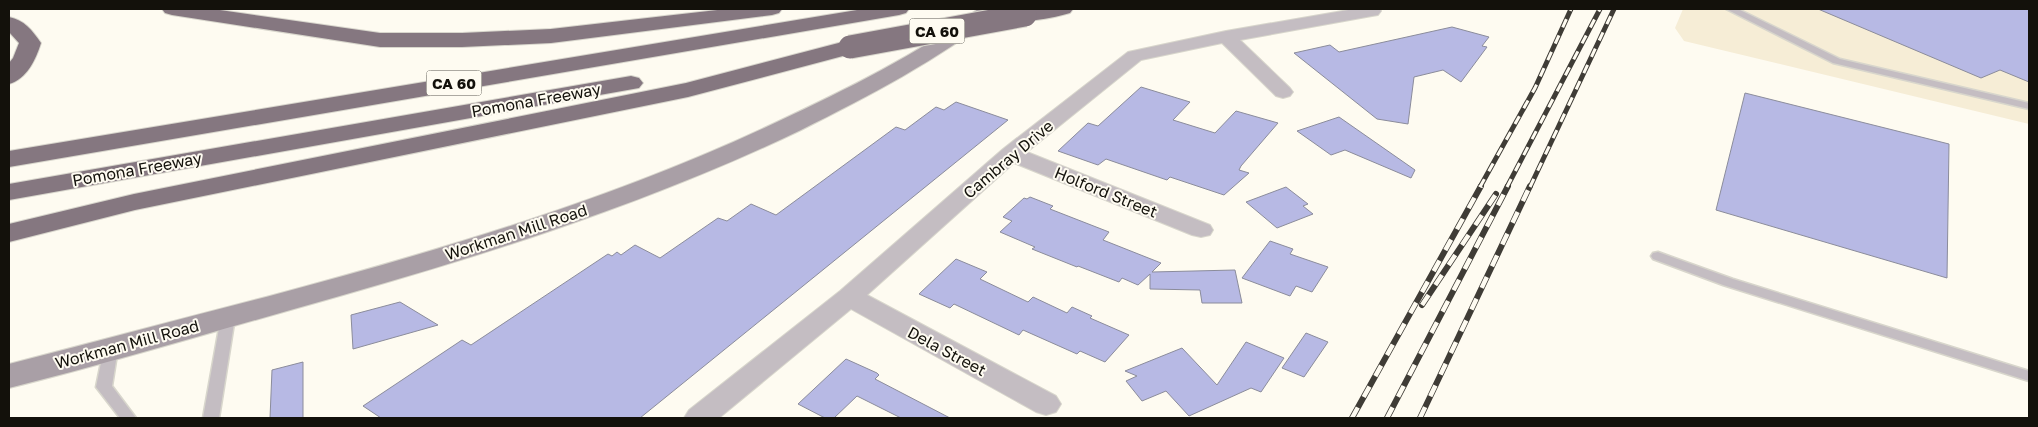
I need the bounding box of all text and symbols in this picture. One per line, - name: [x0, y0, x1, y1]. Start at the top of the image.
- road number: CA 60: [910, 18, 964, 44]
- road number: CA 60: [426, 70, 482, 96]
- street label: Pomona Freeway: [470, 79, 602, 121]
- street label: Cambray Drive: [959, 116, 1057, 202]
- street label: Pomona Freeway: [71, 148, 203, 190]
- street label: Holford Street: [1052, 162, 1160, 222]
- street label: Workman Mill Road: [442, 200, 590, 264]
- street label: Workman Mill Road: [53, 315, 201, 373]
- street label: Dela Street: [904, 322, 990, 380]

